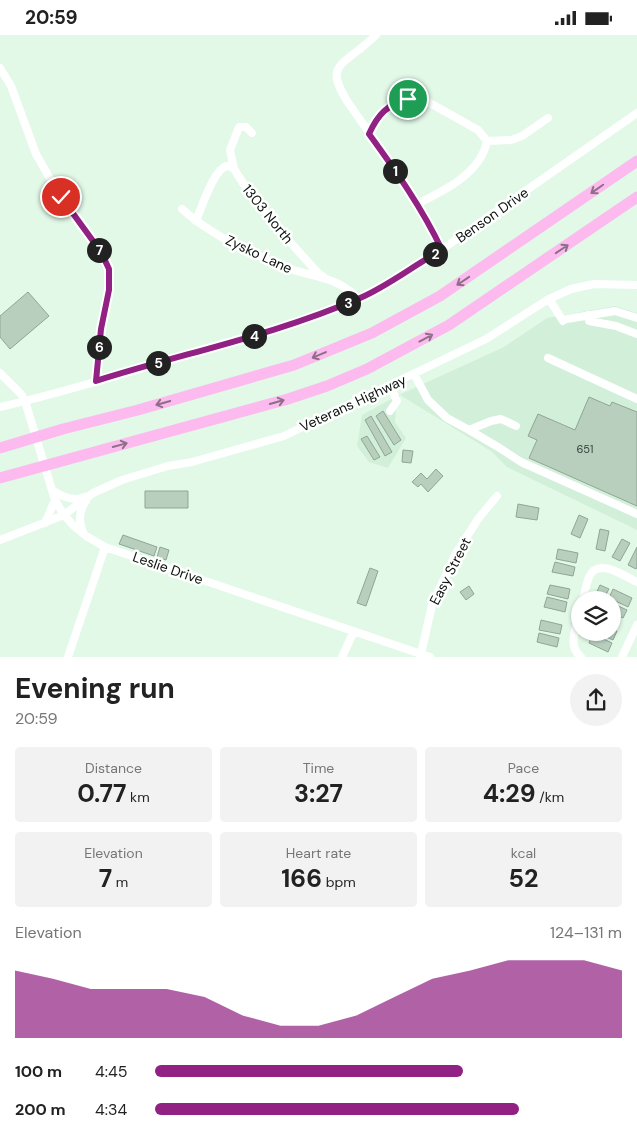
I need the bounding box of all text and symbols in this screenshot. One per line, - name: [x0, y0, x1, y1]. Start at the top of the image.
- text: 20:59: [25, 5, 78, 30]
- pin: [387, 78, 429, 120]
- icon: arrive: [394, 85, 422, 113]
- pin: 1: [382, 159, 408, 183]
- text: 1: [393, 162, 398, 180]
- pin: [40, 176, 82, 218]
- street label: 1303 North: [239, 181, 297, 247]
- icon: check: [47, 183, 75, 211]
- street label: Benson Drive: [452, 183, 532, 247]
- one-way arrow: [590, 184, 604, 194]
- street label: Zysko Lane: [223, 231, 295, 277]
- pin: 7: [86, 237, 112, 263]
- text: 7: [96, 241, 103, 259]
- pin: 2: [422, 241, 448, 267]
- one-way arrow: [555, 244, 569, 255]
- text: 2: [431, 245, 440, 263]
- one-way arrow: [456, 276, 470, 286]
- pin: 3: [336, 291, 360, 315]
- text: 3: [344, 294, 353, 312]
- pin: 4: [242, 323, 266, 349]
- text: 4: [250, 327, 259, 345]
- one-way arrow: [418, 333, 433, 342]
- pin: 6: [86, 335, 112, 359]
- text: 6: [95, 338, 104, 356]
- pin: 5: [146, 351, 170, 375]
- one-way arrow: [312, 351, 327, 361]
- text: 5: [154, 354, 163, 372]
- street label: Veterans Highway: [297, 370, 409, 436]
- one-way arrow: [269, 397, 285, 406]
- one-way arrow: [156, 398, 172, 408]
- one-way arrow: [112, 439, 128, 449]
- house number: 651: [577, 442, 593, 456]
- street label: Easy Street: [425, 534, 475, 608]
- street label: Leslie Drive: [130, 548, 206, 588]
- map controls: [571, 591, 621, 641]
- button: layers: [571, 591, 621, 641]
- text: Evening run: [15, 670, 175, 707]
- button: share: [570, 674, 622, 726]
- text: 20:59: [15, 708, 58, 729]
- text: Distance: [85, 759, 142, 777]
- text: Time: [303, 759, 334, 777]
- text: Pace: [508, 759, 539, 777]
- text: 0.77: [77, 777, 126, 810]
- text: 3:27: [294, 777, 343, 810]
- text: 4:29: [483, 777, 536, 810]
- text: km: [126, 788, 150, 806]
- text: /km: [536, 788, 564, 806]
- text: Elevation: [84, 844, 143, 862]
- text: Heart rate: [286, 844, 351, 862]
- text: kcal: [511, 844, 536, 862]
- text: 7: [99, 862, 112, 895]
- text: 166: [281, 862, 322, 895]
- text: 52: [509, 862, 538, 895]
- text: m: [112, 873, 128, 891]
- text: bpm: [322, 873, 356, 891]
- text: Elevation: [15, 922, 82, 943]
- text: 124–131 m: [550, 922, 622, 943]
- text: 100 m: [15, 1061, 62, 1082]
- text: 4:45: [95, 1061, 127, 1082]
- text: 200 m: [15, 1099, 66, 1120]
- text: 4:34: [95, 1099, 127, 1120]

